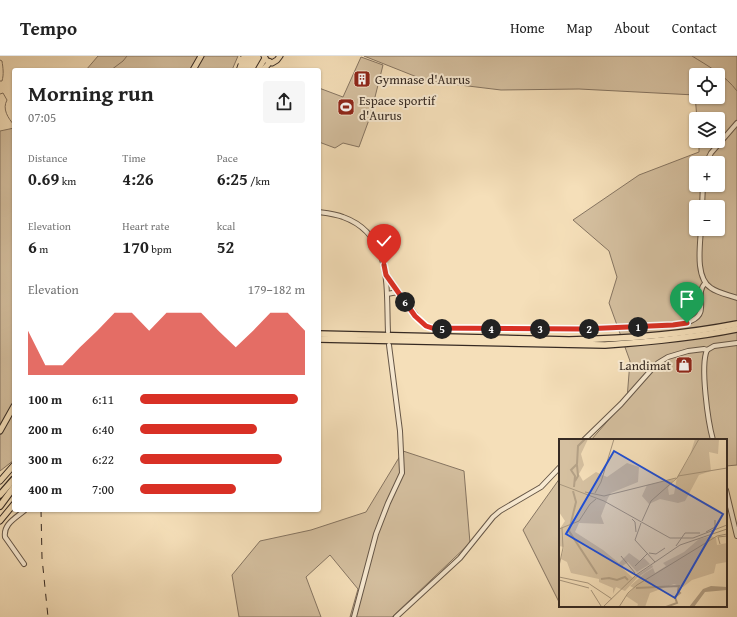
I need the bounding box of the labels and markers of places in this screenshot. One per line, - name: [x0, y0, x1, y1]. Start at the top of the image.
- building icon: Gymnase d'Aurus: [352, 69, 372, 89]
- place label: Gymnase d'Aurus: [375, 70, 470, 89]
- place label: Espace sportif d'Aurus: [359, 91, 437, 125]
- sports icon: Espace sportif d'Aurus: [336, 97, 356, 117]
- pin: [367, 224, 401, 265]
- pin: [670, 282, 704, 323]
- pin: 6: [395, 292, 415, 312]
- pin: 1: [628, 317, 648, 337]
- pin: 5: [432, 319, 452, 339]
- pin: 4: [481, 319, 501, 339]
- pin: 3: [530, 319, 550, 339]
- pin: 2: [579, 319, 599, 339]
- shop icon: Landimat: [674, 355, 694, 375]
- place label: Landimat: [619, 356, 671, 375]

